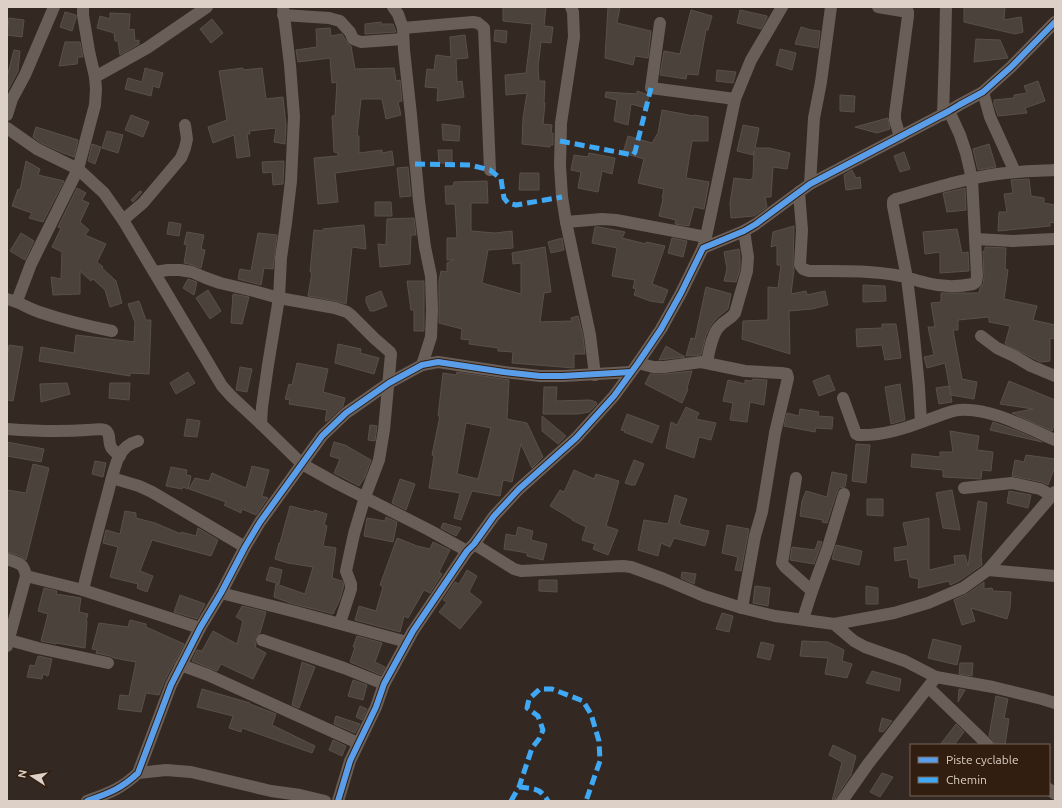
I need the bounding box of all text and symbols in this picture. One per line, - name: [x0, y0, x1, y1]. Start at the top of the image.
- legend: [910, 744, 1050, 796]
- text: Piste cyclable: [946, 753, 1019, 766]
- north arrow: [12, 756, 52, 796]
- text: N: [15, 769, 29, 779]
- text: Chemin: [946, 773, 987, 786]

